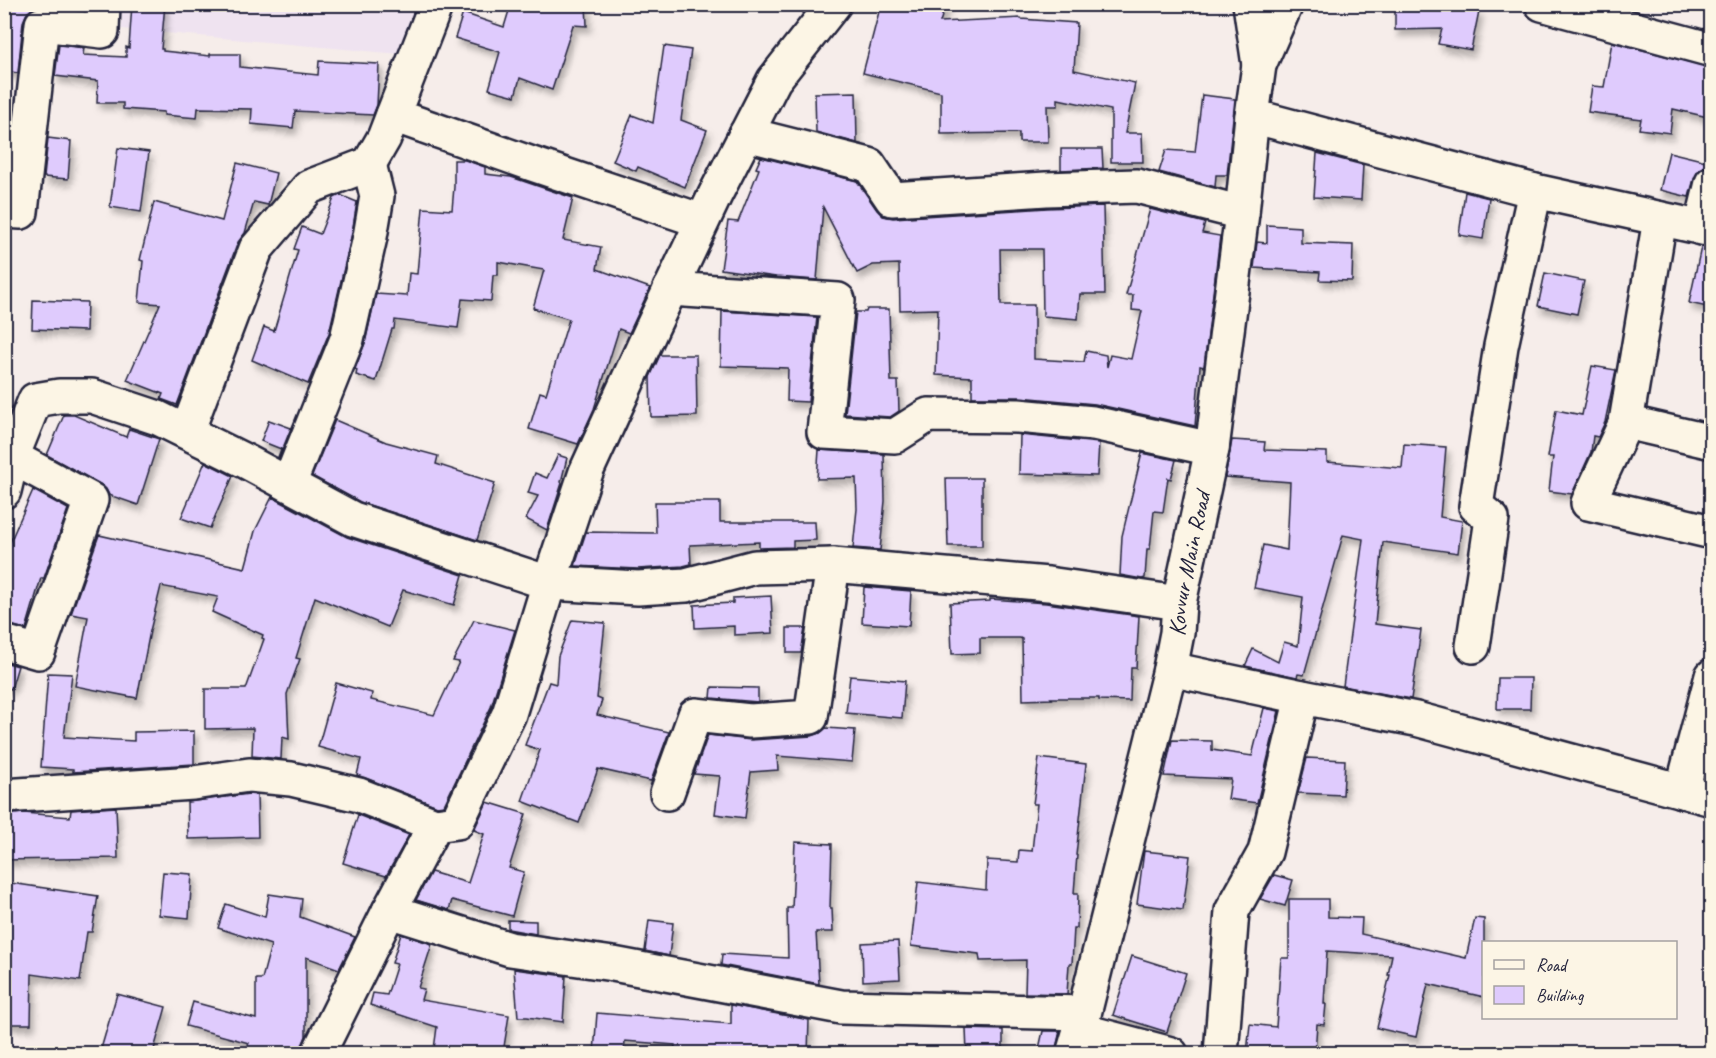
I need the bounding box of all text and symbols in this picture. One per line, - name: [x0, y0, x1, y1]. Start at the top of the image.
- street label: Kovvur Main Road: [1162, 485, 1218, 637]
- legend: [1482, 941, 1677, 1019]
- text: Road: [1536, 954, 1569, 976]
- text: Building: [1536, 984, 1585, 1006]

